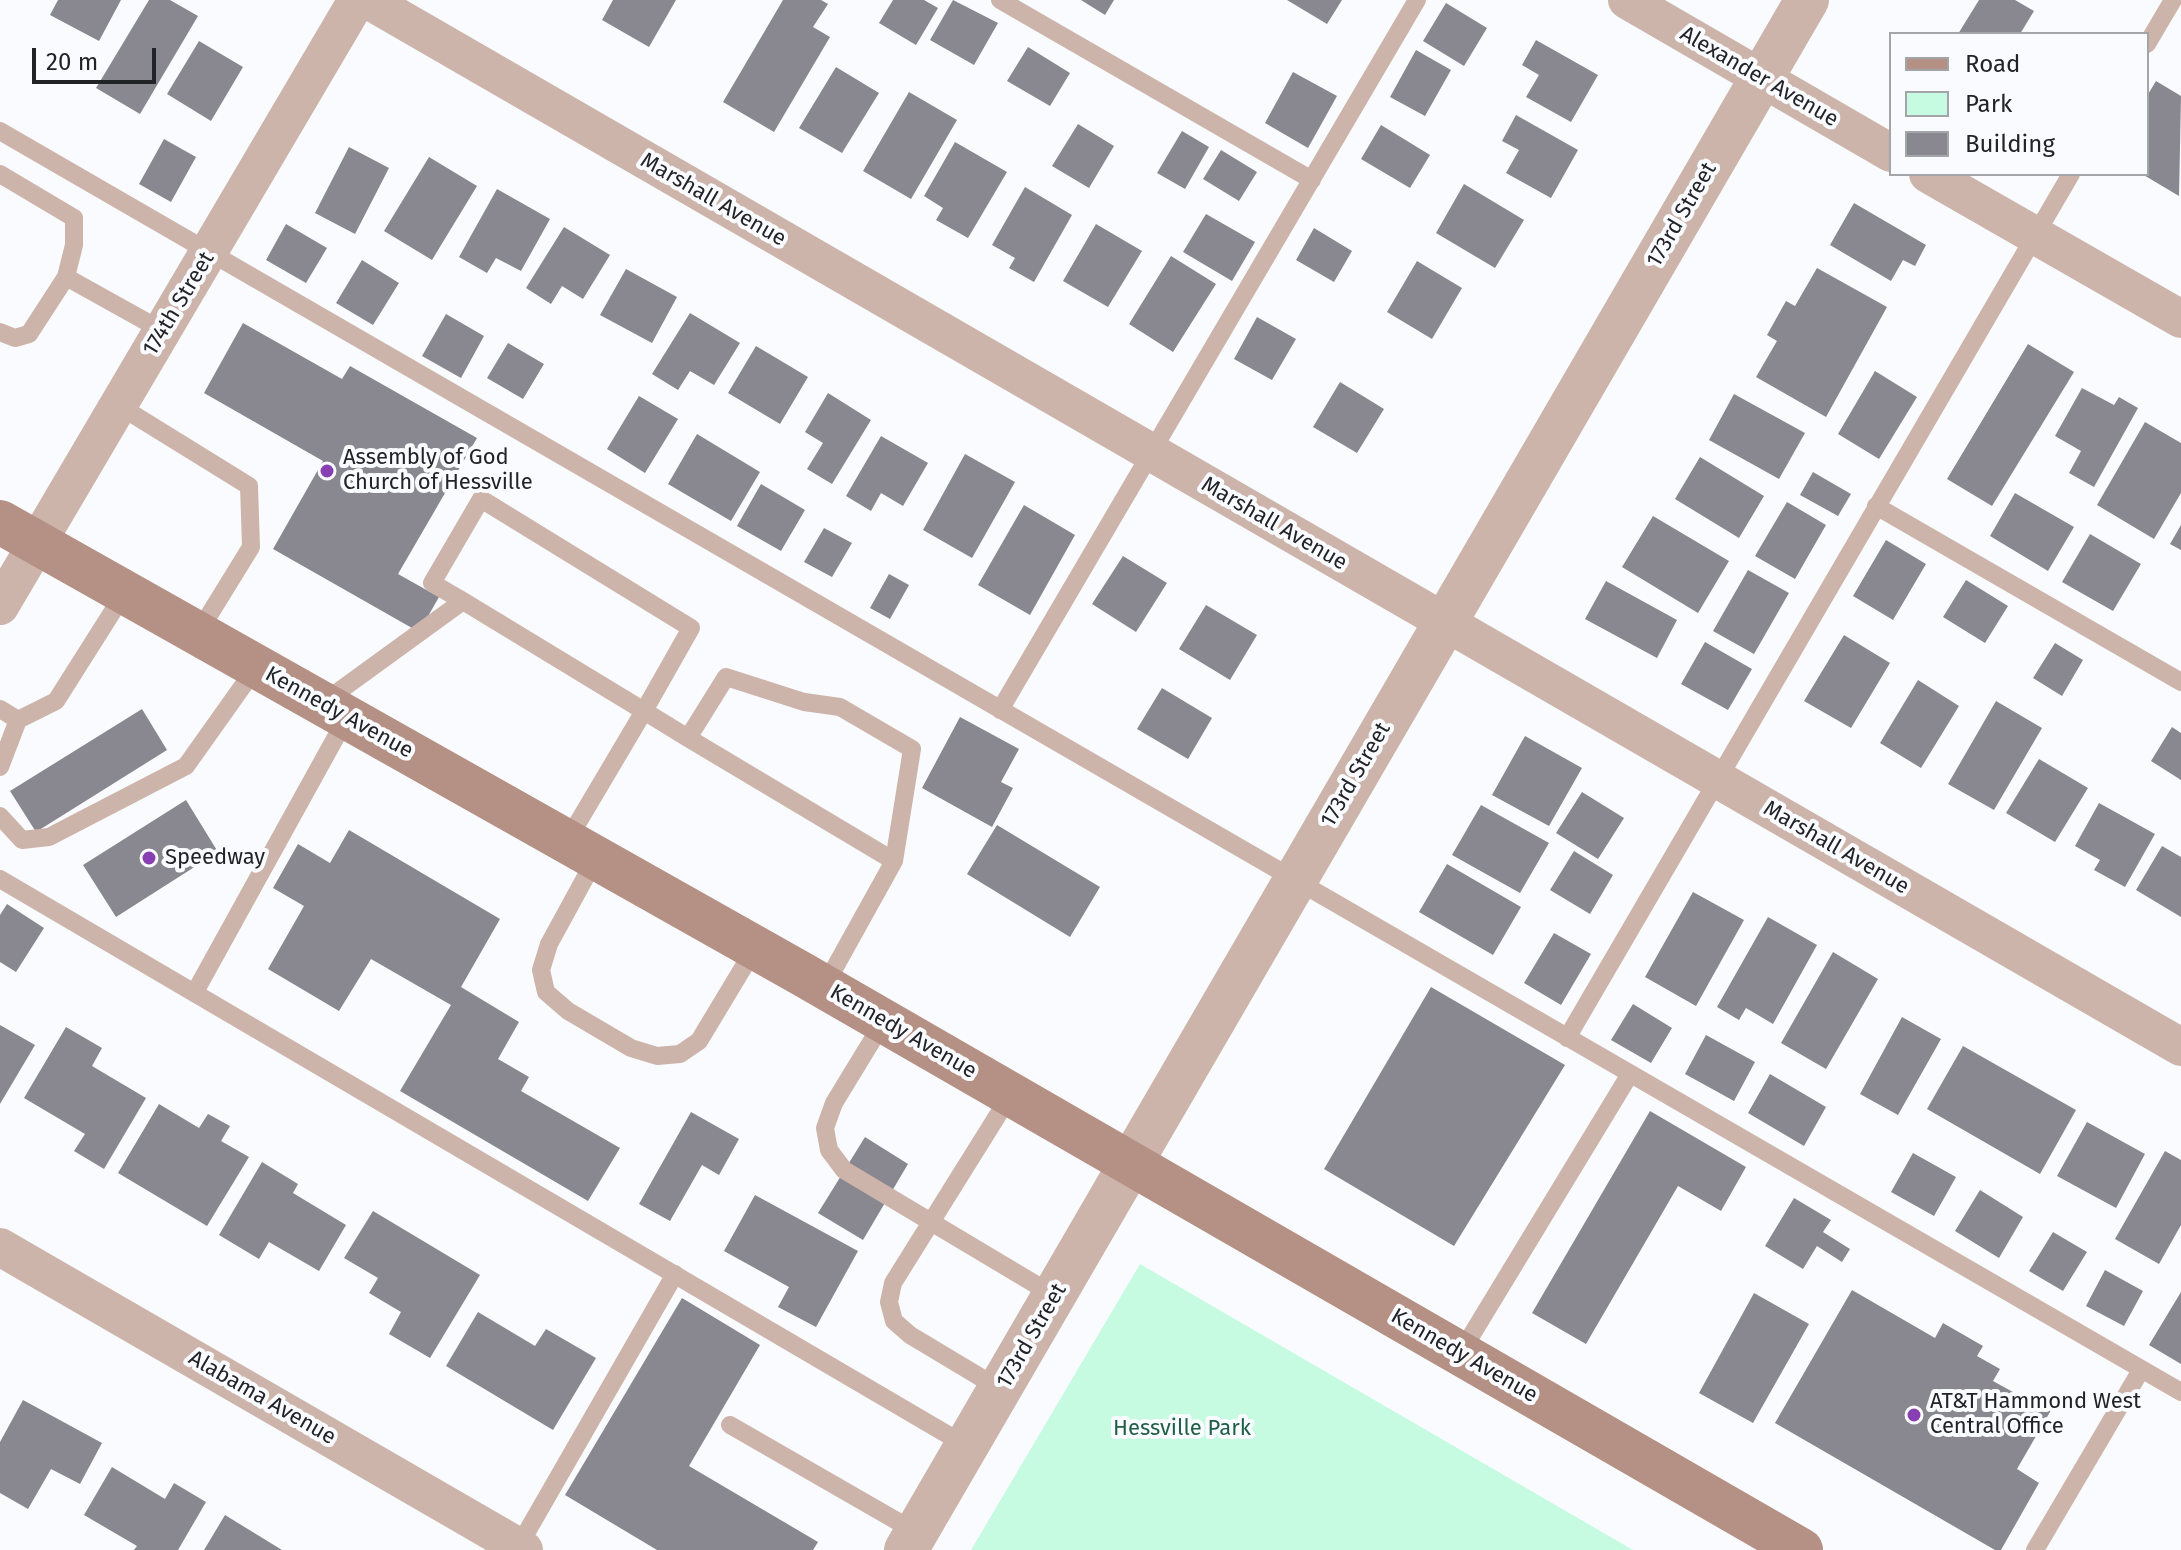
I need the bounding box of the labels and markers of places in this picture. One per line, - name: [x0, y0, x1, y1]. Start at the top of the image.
- place label: Assembly of God Church of Hessville: [343, 445, 533, 496]
- marker: Assembly of God Church of Hessville: [318, 462, 336, 480]
- place label: Speedway: [165, 845, 265, 871]
- marker: Speedway: [140, 849, 158, 867]
- place label: AT&T Hammond West Central Office: [1930, 1389, 2141, 1440]
- marker: AT&T Hammond West Central Office: [1905, 1406, 1923, 1424]

